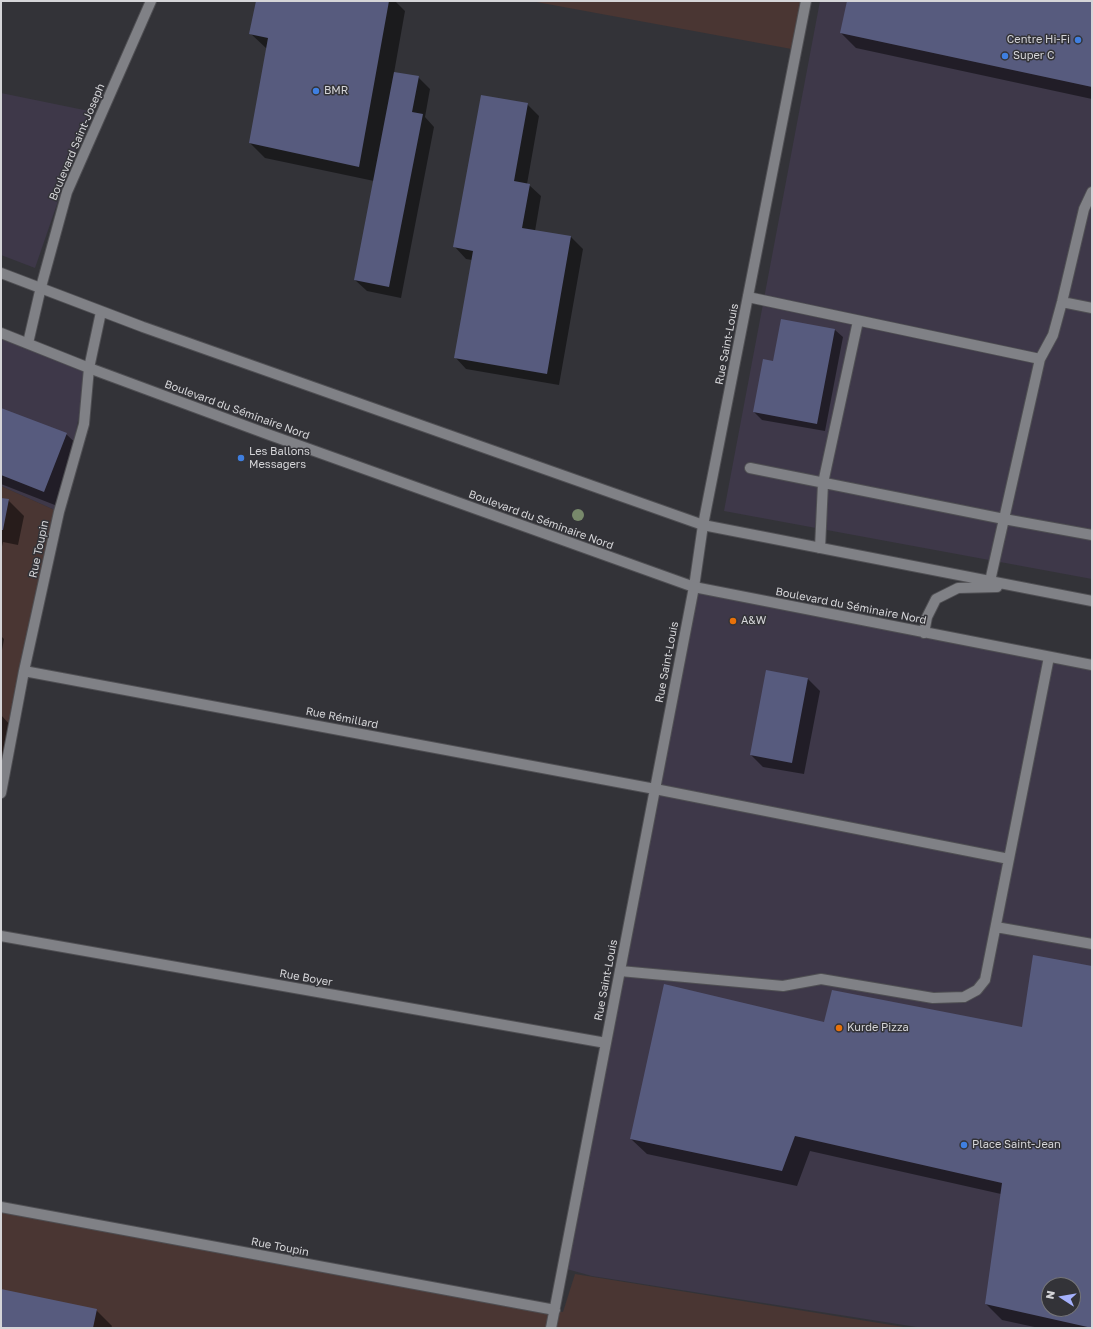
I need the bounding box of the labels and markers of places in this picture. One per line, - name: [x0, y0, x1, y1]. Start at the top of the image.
- place label: Centre Hi-Fi: [1007, 33, 1070, 47]
- marker: Centre Hi-Fi: [1073, 35, 1083, 45]
- place label: Super C: [1013, 49, 1054, 63]
- marker: Super C: [1000, 51, 1010, 61]
- place label: BMR: [324, 84, 348, 98]
- marker: BMR: [311, 86, 321, 96]
- place label: Les Ballons Messagers: [249, 445, 310, 471]
- marker: Les Ballons Messagers: [236, 453, 246, 463]
- place label: A&W: [741, 614, 766, 628]
- marker: A&W: [728, 616, 738, 626]
- place label: Kurde Pizza: [847, 1021, 909, 1035]
- marker: Kurde Pizza: [834, 1023, 844, 1033]
- place label: Place Saint-Jean: [972, 1138, 1061, 1152]
- marker: Place Saint-Jean: [959, 1140, 969, 1150]

